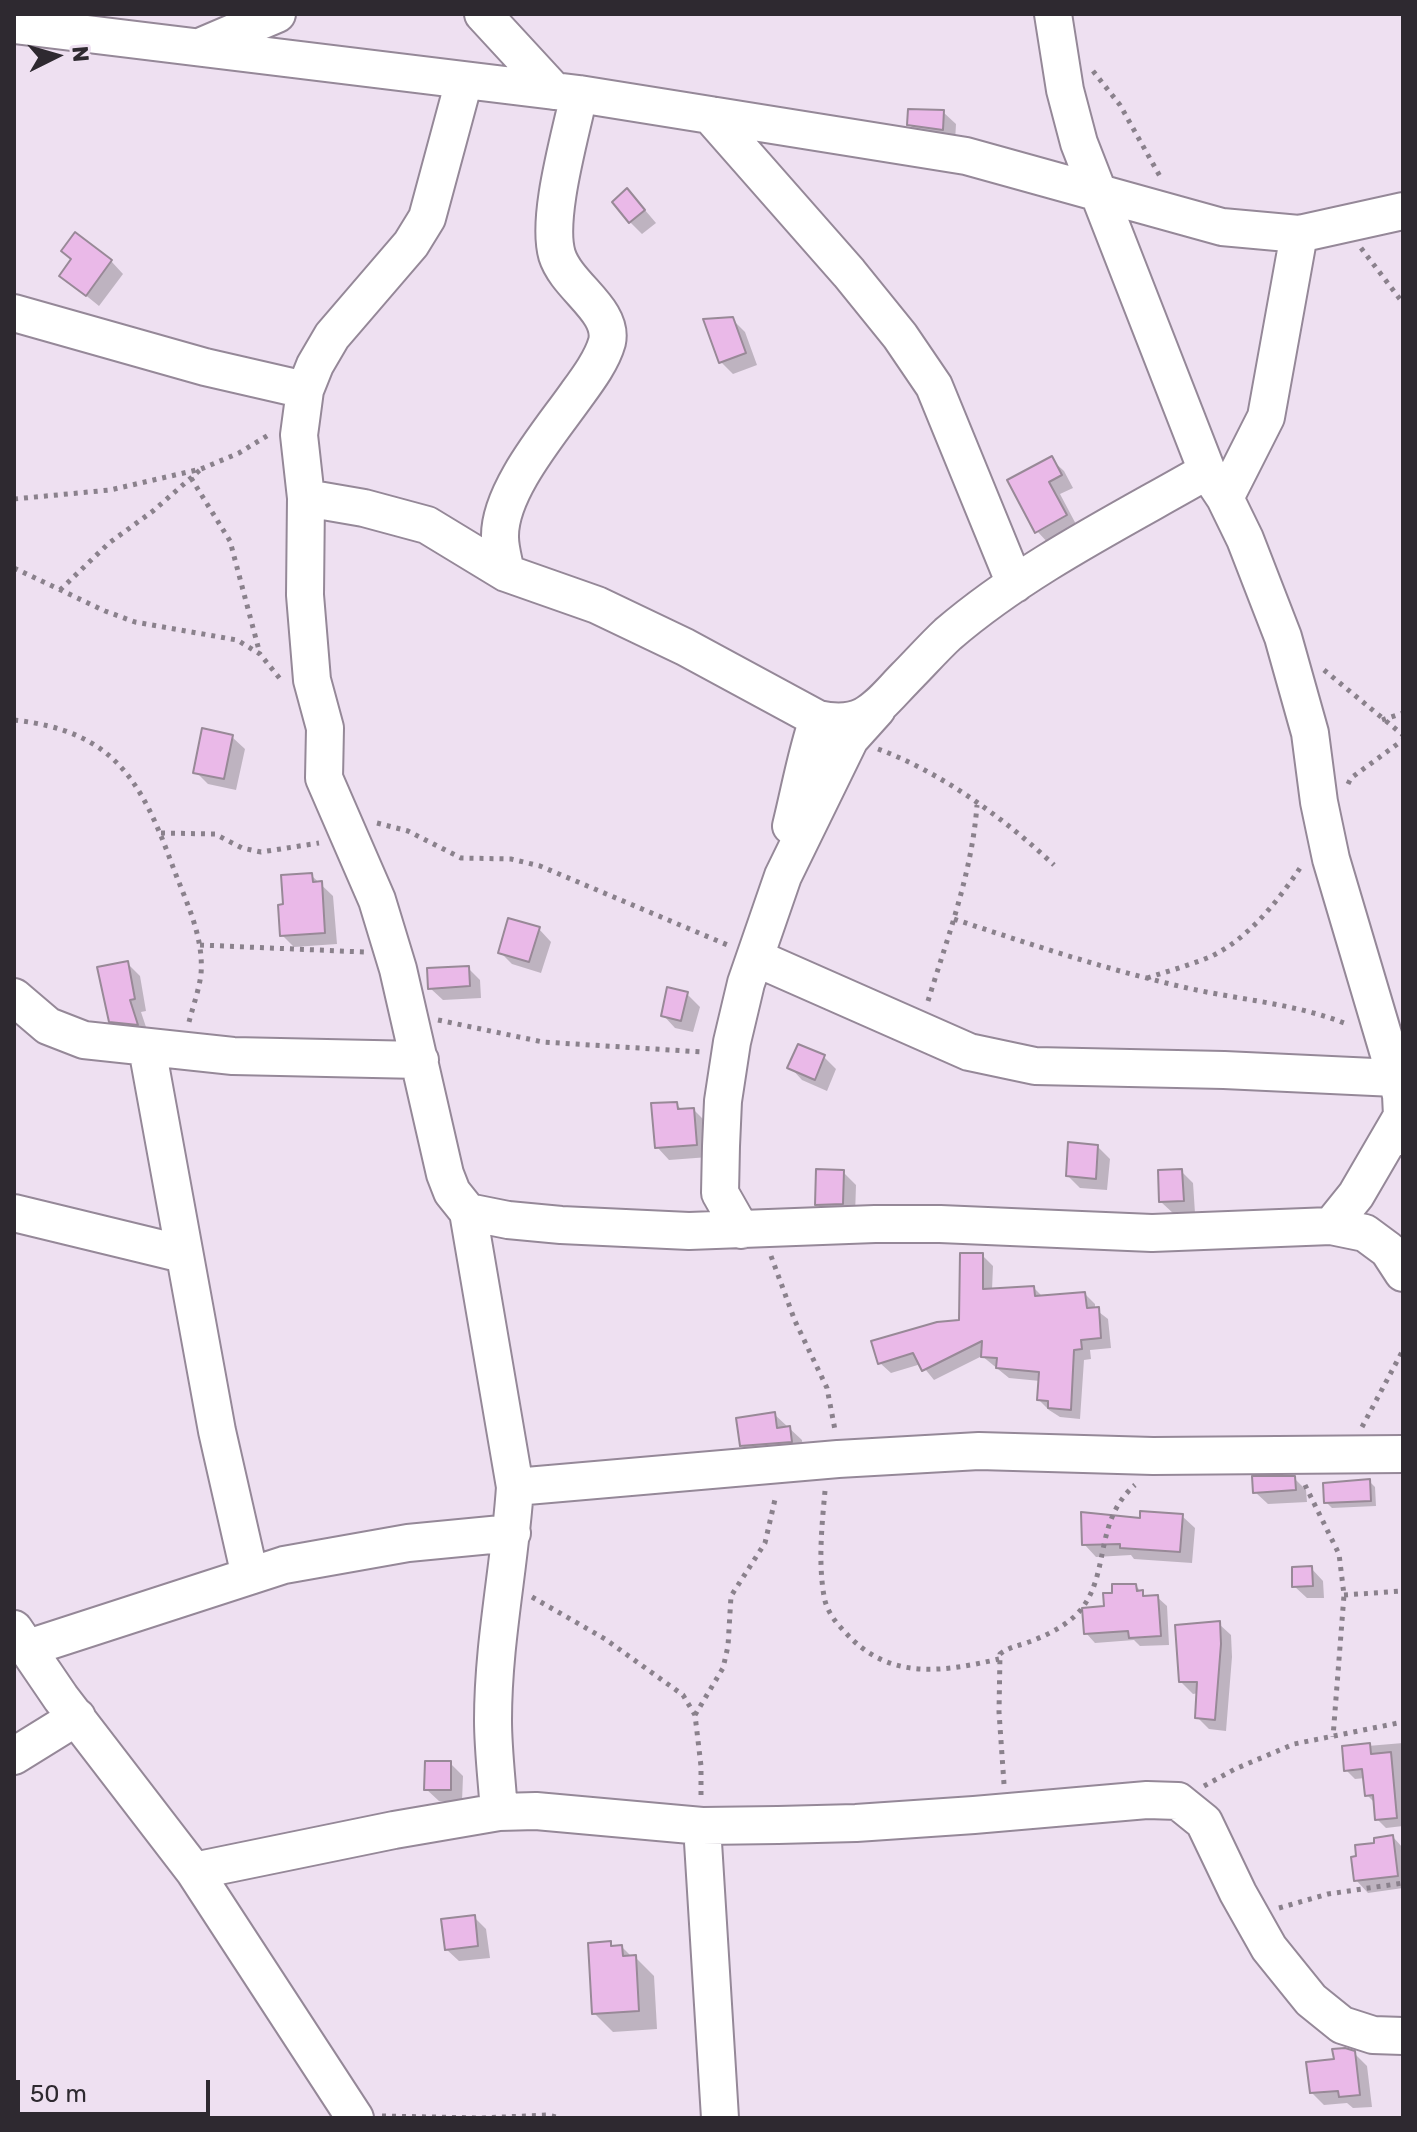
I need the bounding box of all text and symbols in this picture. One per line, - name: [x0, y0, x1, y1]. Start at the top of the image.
- north arrow: [16, 16, 96, 96]
- text: N: [66, 45, 95, 63]
- scale bar: [20, 2064, 214, 2114]
- text: 50 m: [30, 2080, 87, 2108]

